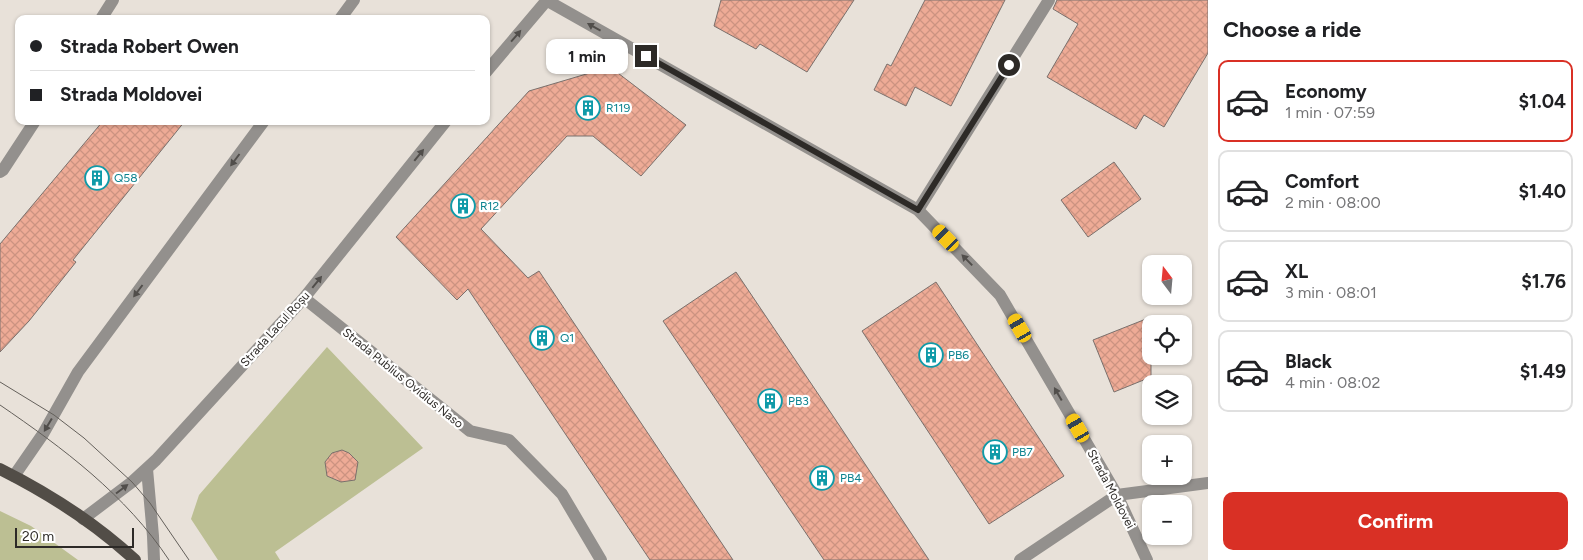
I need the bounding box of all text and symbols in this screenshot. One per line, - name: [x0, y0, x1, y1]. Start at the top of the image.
- text: Choose a ride: [1223, 16, 1361, 43]
- one-way arrow: [587, 23, 601, 31]
- one-way arrow: [511, 29, 522, 42]
- text: Strada Robert Owen: [60, 35, 239, 58]
- callout: 1 min: [546, 38, 628, 74]
- route end: [635, 45, 657, 67]
- text: 1 min: [568, 47, 606, 66]
- route start: [998, 54, 1020, 76]
- icon: car: [1225, 79, 1270, 124]
- text: Economy: [1285, 80, 1367, 103]
- text: Strada Moldovei: [60, 83, 202, 106]
- text: $1.04: [1518, 90, 1566, 113]
- building icon: R119: [575, 95, 601, 121]
- place label: R119: [606, 101, 630, 115]
- text: 1 min · 07:59: [1285, 103, 1375, 122]
- one-way arrow: [413, 149, 424, 162]
- one-way arrow: [230, 153, 240, 167]
- building icon: Q58: [84, 165, 110, 191]
- icon: car: [1225, 169, 1270, 214]
- text: Comfort: [1285, 170, 1360, 193]
- place label: Q58: [114, 171, 138, 185]
- text: $1.40: [1518, 180, 1566, 203]
- building icon: R12: [450, 193, 476, 219]
- text: 2 min · 08:00: [1285, 193, 1381, 212]
- place label: R12: [480, 199, 499, 213]
- car: [930, 222, 961, 254]
- one-way arrow: [961, 255, 973, 267]
- north arrow: [1142, 255, 1192, 305]
- map controls: [1142, 255, 1192, 545]
- icon: car: [1225, 259, 1270, 304]
- text: XL: [1285, 260, 1308, 283]
- text: $1.76: [1521, 270, 1566, 293]
- one-way arrow: [312, 276, 323, 289]
- text: 3 min · 08:01: [1285, 283, 1377, 302]
- one-way arrow: [133, 284, 143, 298]
- street label: Strada Lacul Roșu: [238, 289, 312, 369]
- car: [1006, 311, 1033, 345]
- button: locate: [1142, 315, 1192, 365]
- street label: Strada Publius Ovidius Naso: [340, 325, 466, 431]
- building icon: Q1: [529, 325, 555, 351]
- place label: Q1: [560, 331, 574, 345]
- building icon: PB6: [918, 342, 944, 368]
- place label: PB6: [948, 348, 969, 362]
- icon: car: [1225, 349, 1270, 394]
- text: Black: [1285, 350, 1332, 373]
- text: $1.49: [1520, 360, 1566, 383]
- text: 4 min · 08:02: [1285, 373, 1380, 392]
- button: layers: [1142, 375, 1192, 425]
- one-way arrow: [1053, 387, 1062, 401]
- building icon: PB3: [757, 388, 783, 414]
- place label: PB3: [788, 394, 809, 408]
- car: [1064, 411, 1091, 445]
- one-way arrow: [43, 419, 52, 432]
- button: +: [1142, 435, 1192, 485]
- building icon: PB7: [982, 439, 1008, 465]
- place label: PB7: [1012, 445, 1033, 459]
- street label: Strada Moldovei: [1084, 447, 1138, 531]
- building icon: PB4: [809, 465, 835, 491]
- place label: PB4: [840, 471, 862, 485]
- one-way arrow: [115, 484, 128, 495]
- button: Confirm: [1223, 492, 1568, 550]
- button: −: [1142, 495, 1192, 545]
- scale bar: [15, 525, 134, 548]
- text: 20 m: [22, 528, 54, 545]

